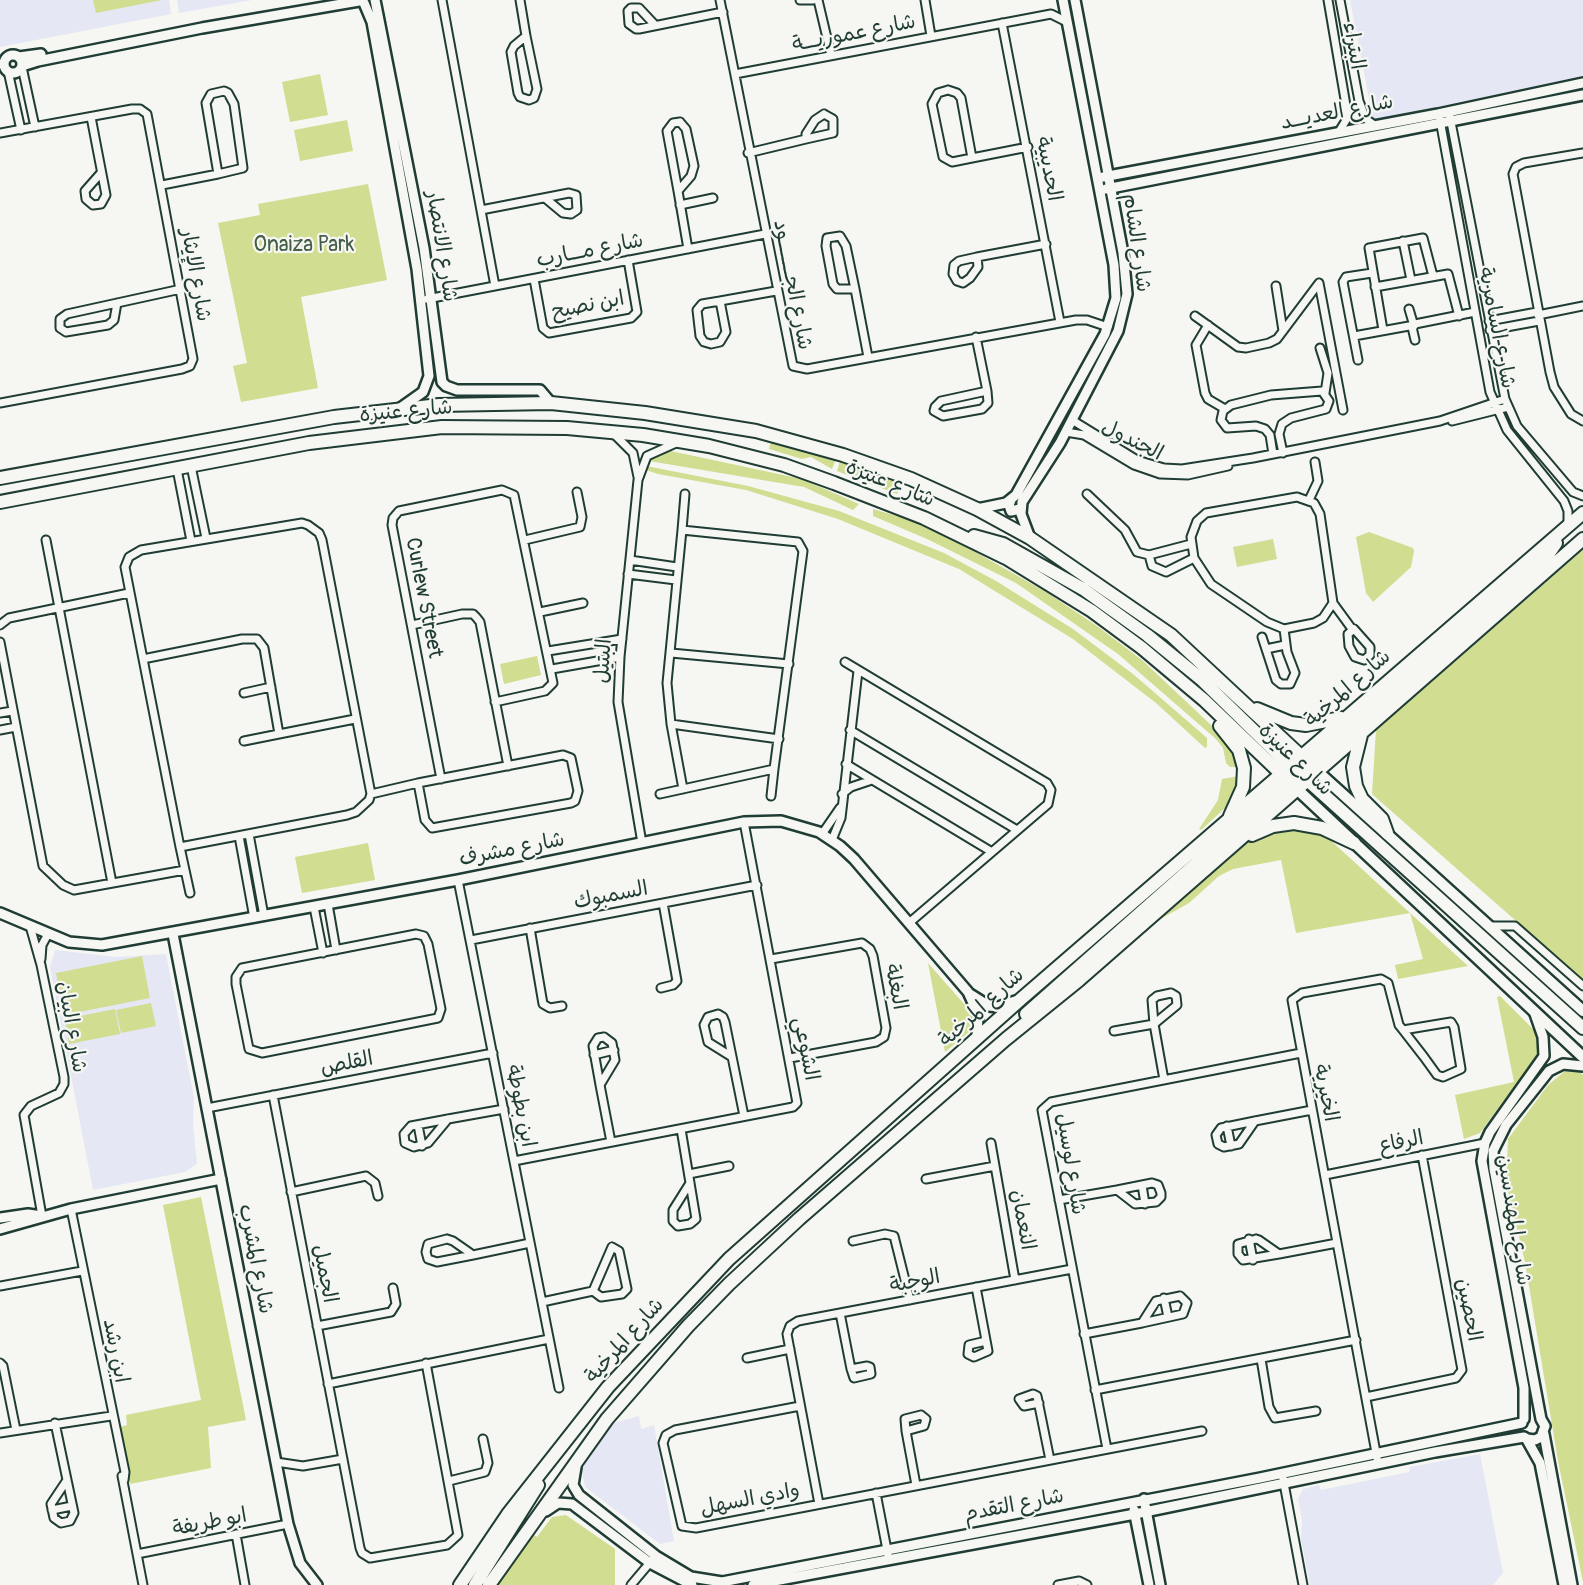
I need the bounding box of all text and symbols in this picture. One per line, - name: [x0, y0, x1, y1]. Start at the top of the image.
- street label: شارع عموريـــة: [790, 10, 918, 58]
- street label: البتراء: [1336, 20, 1370, 72]
- street label: شارع العديـــد: [1278, 90, 1396, 136]
- street label: الحديبية: [1029, 134, 1067, 204]
- street label: شارع الانتصار: [420, 188, 462, 304]
- street label: شارع الشام: [1117, 192, 1155, 294]
- street label: شارع الجــــــــود: [767, 218, 817, 352]
- street label: شارع الإيثار: [174, 227, 216, 323]
- street label: شارع مـــارب: [534, 228, 646, 274]
- park label: Onaiza Park: [254, 233, 354, 259]
- street label: شارع السامرية: [1472, 265, 1520, 391]
- street label: ابن نصيح: [549, 287, 627, 325]
- street label: شارع عنيزة: [358, 395, 454, 429]
- street label: الجندول: [1097, 415, 1167, 467]
- street label: شارع عنيزة: [842, 455, 938, 513]
- street label: Curlew Street: [399, 536, 447, 660]
- street label: البتيل: [590, 638, 618, 684]
- street label: شارع المرخية: [1300, 645, 1396, 733]
- street label: شارع عنيزة: [1253, 719, 1337, 801]
- street label: شارع مشرف: [457, 827, 567, 873]
- street label: السمبوك: [572, 876, 650, 916]
- street label: البغلة: [878, 962, 912, 1012]
- street label: شارع المرخية: [934, 963, 1030, 1053]
- street label: شارع البيان: [51, 979, 91, 1075]
- street label: الشوعي: [787, 1015, 823, 1083]
- street label: القلص: [318, 1047, 376, 1081]
- street label: الخيرية: [1307, 1062, 1343, 1124]
- street label: ابن بطوطة: [500, 1063, 540, 1149]
- street label: شارع لوسيل: [1050, 1111, 1090, 1217]
- street label: الرفاع: [1376, 1126, 1426, 1160]
- street label: شارع المهندسين: [1490, 1153, 1536, 1287]
- street label: النعمان: [1004, 1188, 1040, 1252]
- street label: شارع المشرب: [232, 1202, 278, 1316]
- street label: الجميل: [306, 1243, 342, 1305]
- street label: الوجبة: [888, 1265, 942, 1299]
- street label: الحصين: [1450, 1276, 1486, 1344]
- street label: شارع المرخية: [580, 1293, 670, 1389]
- street label: ابن رشد: [96, 1317, 134, 1385]
- street label: وادي السهل: [698, 1478, 802, 1522]
- street label: شارع التقدم: [962, 1484, 1066, 1528]
- street label: ابو طريفة: [171, 1503, 249, 1543]

